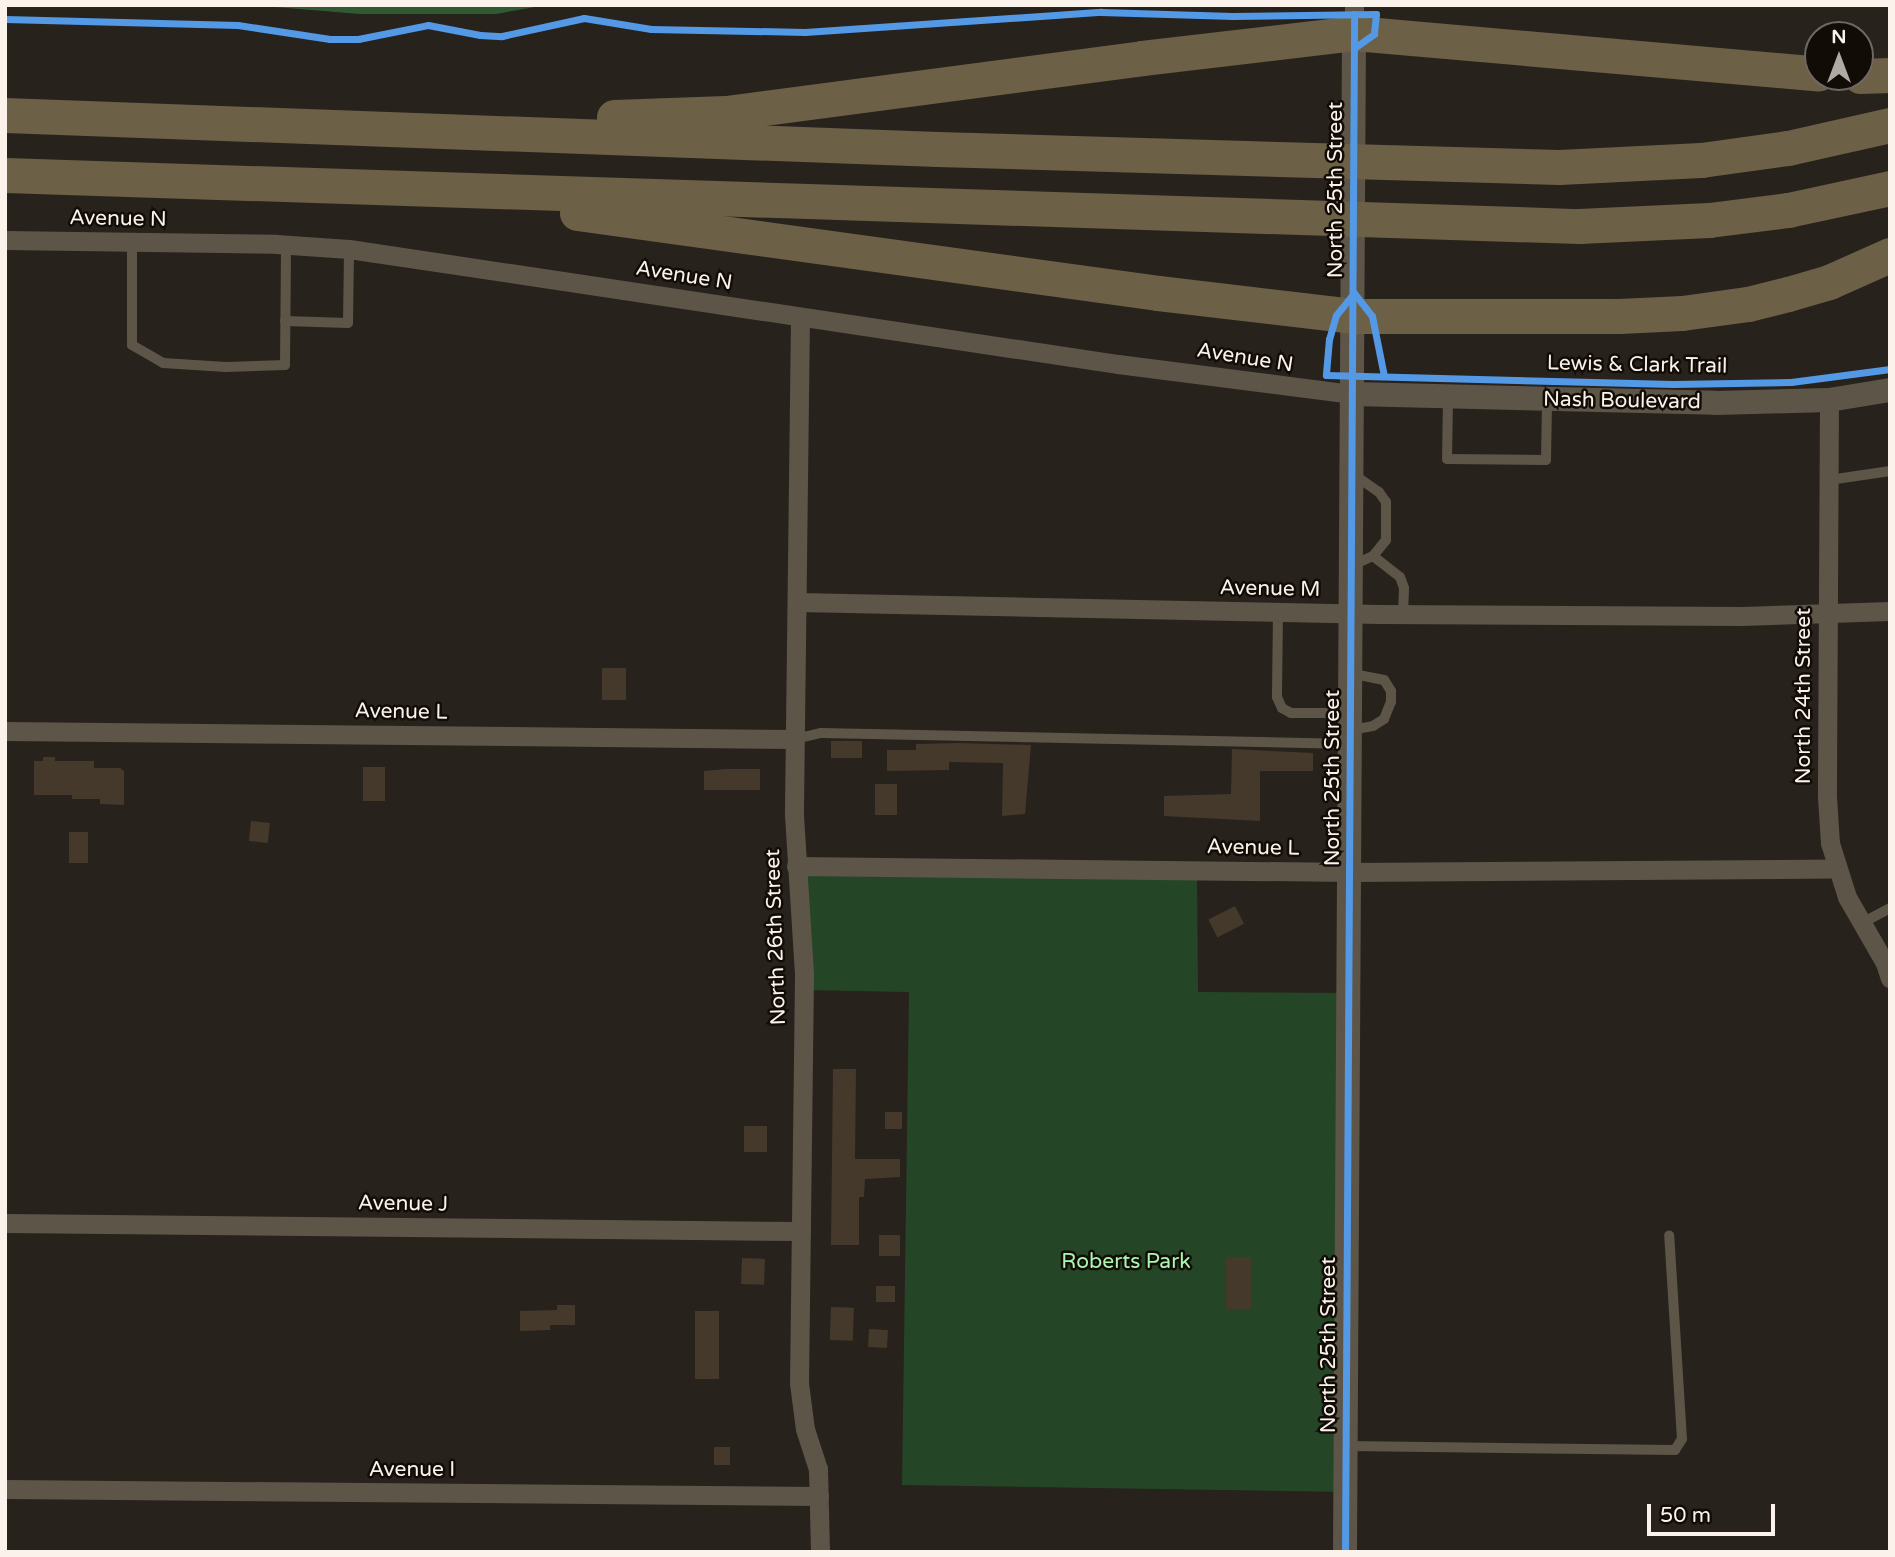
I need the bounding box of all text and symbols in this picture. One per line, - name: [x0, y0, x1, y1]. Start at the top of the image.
- north arrow: [1804, 21, 1874, 91]
- text: N: [1831, 26, 1847, 48]
- street label: North 25th Street: [1323, 102, 1349, 278]
- street label: Avenue N: [69, 206, 167, 232]
- street label: Avenue N: [634, 256, 734, 296]
- street label: Avenue N: [1195, 338, 1295, 378]
- street label: Lewis & Clark Trail: [1547, 351, 1727, 379]
- street label: Nash Boulevard: [1543, 387, 1701, 415]
- street label: Avenue M: [1219, 576, 1321, 602]
- street label: North 24th Street: [1791, 608, 1817, 784]
- street label: North 25th Street: [1320, 690, 1346, 866]
- street label: Avenue L: [354, 699, 448, 725]
- street label: Avenue L: [1206, 835, 1300, 861]
- street label: North 26th Street: [760, 848, 792, 1026]
- street label: Avenue J: [358, 1191, 448, 1217]
- park label: Roberts Park: [1061, 1249, 1191, 1275]
- street label: North 25th Street: [1316, 1257, 1342, 1433]
- street label: Avenue I: [369, 1457, 455, 1483]
- scale bar: [1650, 1490, 1778, 1534]
- text: 50 m: [1660, 1503, 1711, 1528]

